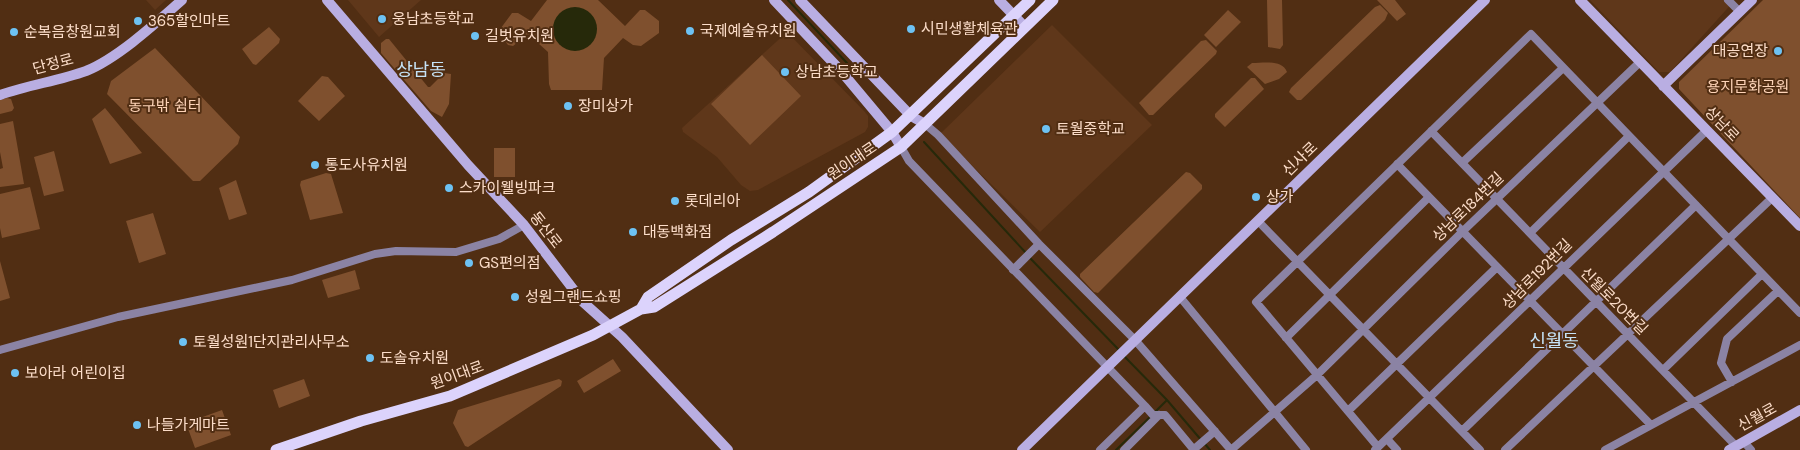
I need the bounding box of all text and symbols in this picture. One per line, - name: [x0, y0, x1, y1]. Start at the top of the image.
- place label: 웅남초등학교: [392, 9, 475, 29]
- place label: 365할인마트: [148, 11, 231, 31]
- marker: 웅남초등학교: [376, 13, 388, 25]
- marker: 365할인마트: [132, 15, 144, 27]
- place label: 시민생활체육관: [921, 19, 1018, 39]
- place label: 국제예술유치원: [700, 21, 797, 41]
- place label: 순복음창원교회: [24, 22, 121, 42]
- marker: 시민생활체육관: [905, 23, 917, 35]
- marker: 국제예술유치원: [684, 25, 696, 37]
- marker: 순복음창원교회: [8, 26, 20, 38]
- place label: 길벗유치원: [485, 26, 554, 46]
- marker: 길벗유치원: [469, 30, 481, 42]
- place label: 대공연장: [1713, 41, 1768, 61]
- marker: 대공연장: [1772, 45, 1784, 57]
- street label: 단정로: [30, 49, 76, 79]
- district label: 상남동: [396, 58, 446, 82]
- place label: 상남초등학교: [795, 62, 878, 82]
- marker: 상남초등학교: [779, 66, 791, 78]
- park label: 용지문화공원: [1707, 77, 1789, 97]
- park label: 동구밖 쉼터: [129, 96, 202, 116]
- place label: 장미상가: [578, 96, 633, 116]
- marker: 장미상가: [562, 100, 574, 112]
- street label: 상남로: [1700, 102, 1744, 146]
- place label: 토월중학교: [1056, 119, 1125, 139]
- marker: 토월중학교: [1040, 123, 1052, 135]
- street label: 원이대로: [824, 137, 880, 185]
- street label: 신사로: [1278, 137, 1322, 181]
- place label: 통도사유치원: [325, 155, 408, 175]
- marker: 통도사유치원: [309, 159, 321, 171]
- street label: 상남로184번길: [1428, 168, 1508, 246]
- place label: 스카이웰빙파크: [459, 178, 556, 198]
- marker: 스카이웰빙파크: [443, 182, 455, 194]
- place label: 상가: [1266, 187, 1294, 207]
- place label: 롯데리아: [685, 191, 740, 211]
- marker: 상가: [1250, 191, 1262, 203]
- marker: 롯데리아: [669, 195, 681, 207]
- street label: 동산로: [525, 208, 567, 252]
- place label: 대동백화점: [643, 222, 712, 242]
- marker: 대동백화점: [627, 226, 639, 238]
- street label: 상남로192번길: [1498, 235, 1576, 313]
- place label: GS편의점: [479, 253, 540, 273]
- marker: GS편의점: [463, 257, 475, 269]
- street label: 신월로20번길: [1576, 263, 1652, 339]
- place label: 성원그랜드쇼핑: [525, 287, 622, 307]
- marker: 성원그랜드쇼핑: [509, 291, 521, 303]
- district label: 신월동: [1529, 329, 1579, 353]
- place label: 토월성원1단지관리사무소: [193, 332, 350, 352]
- marker: 토월성원1단지관리사무소: [177, 336, 189, 348]
- place label: 도솔유치원: [380, 348, 449, 368]
- marker: 도솔유치원: [364, 352, 376, 364]
- street label: 원이대로: [428, 356, 486, 394]
- place label: 보아라 어린이집: [25, 363, 126, 383]
- marker: 보아라 어린이집: [9, 367, 21, 379]
- street label: 신월로: [1734, 398, 1780, 436]
- place label: 나들가게마트: [147, 415, 230, 435]
- marker: 나들가게마트: [131, 419, 143, 431]

